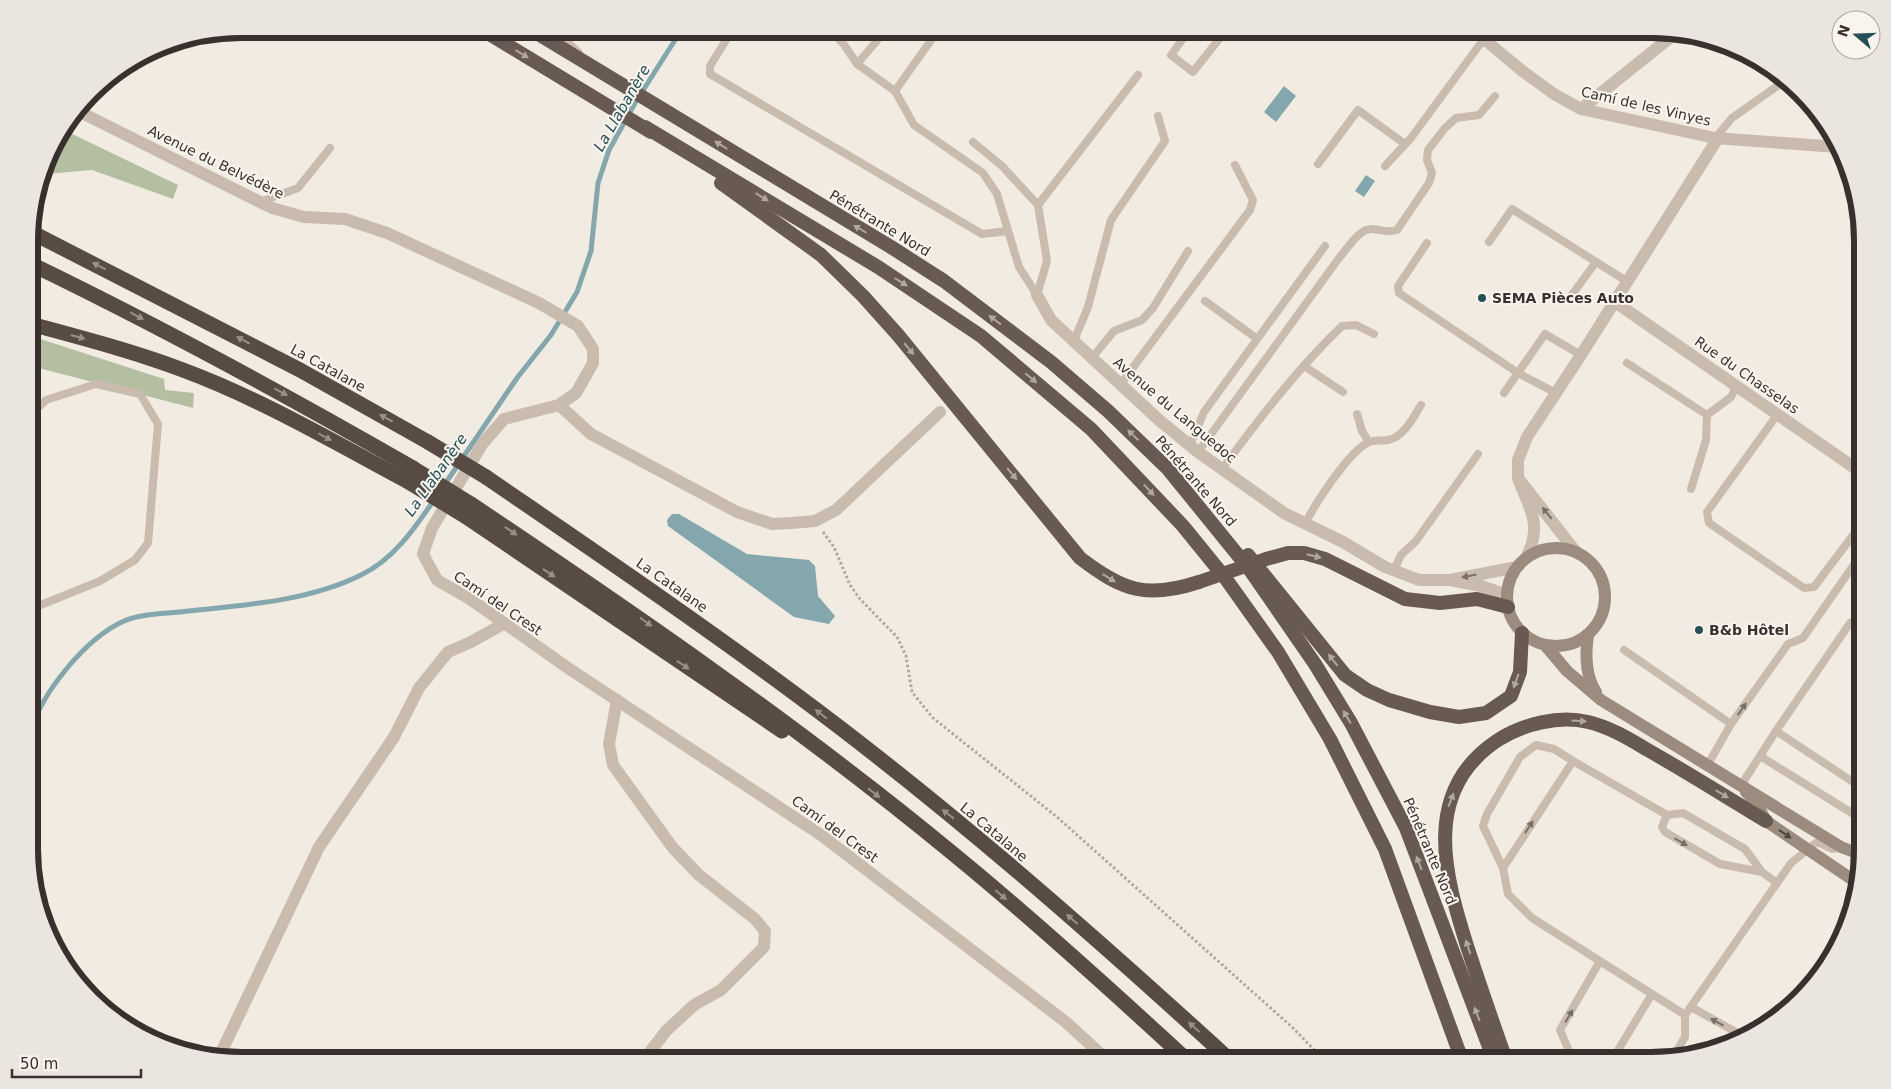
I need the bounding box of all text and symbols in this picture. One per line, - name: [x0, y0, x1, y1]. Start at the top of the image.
- north arrow: [1831, 10, 1881, 60]
- text: N: [1834, 23, 1853, 39]
- one-way arrow: [516, 49, 529, 58]
- water label: La Llabanère: [590, 62, 654, 154]
- street label: Camí de les Vinyes: [1580, 83, 1712, 129]
- street label: Avenue du Belvédère: [145, 122, 287, 202]
- one-way arrow: [715, 140, 728, 149]
- street label: Pénétrante Nord: [827, 187, 933, 259]
- one-way arrow: [755, 193, 768, 202]
- one-way arrow: [853, 225, 868, 233]
- one-way arrow: [91, 262, 106, 270]
- one-way arrow: [894, 277, 907, 286]
- place label: SEMA Pièces Auto: [1492, 290, 1634, 306]
- marker: SEMA Pièces Auto: [1476, 292, 1488, 304]
- one-way arrow: [131, 312, 144, 321]
- one-way arrow: [988, 315, 1002, 325]
- one-way arrow: [70, 333, 85, 341]
- street label: Rue du Chasselas: [1692, 333, 1802, 417]
- one-way arrow: [236, 336, 250, 345]
- street label: La Catalane: [288, 341, 368, 395]
- one-way arrow: [904, 342, 915, 355]
- street label: Avenue du Languedoc: [1110, 354, 1240, 466]
- one-way arrow: [1024, 373, 1037, 384]
- one-way arrow: [274, 388, 288, 396]
- one-way arrow: [378, 414, 393, 422]
- one-way arrow: [1127, 429, 1139, 441]
- water label: La Llabanère: [401, 430, 471, 520]
- street label: Pénétrante Nord: [1152, 432, 1240, 530]
- one-way arrow: [318, 433, 332, 441]
- one-way arrow: [1007, 467, 1018, 480]
- one-way arrow: [1143, 483, 1155, 495]
- one-way arrow: [1542, 507, 1553, 520]
- one-way arrow: [505, 526, 518, 536]
- one-way arrow: [1306, 552, 1321, 560]
- street label: La Catalane: [633, 555, 711, 615]
- street label: Camí del Crest: [451, 568, 546, 639]
- one-way arrow: [542, 568, 555, 578]
- one-way arrow: [1461, 573, 1477, 581]
- one-way arrow: [1101, 574, 1116, 582]
- one-way arrow: [639, 617, 653, 627]
- place label: B&b Hôtel: [1709, 622, 1789, 638]
- marker: B&b Hôtel: [1693, 624, 1705, 636]
- one-way arrow: [1328, 654, 1339, 667]
- one-way arrow: [676, 660, 690, 670]
- one-way arrow: [1512, 674, 1520, 689]
- one-way arrow: [1737, 702, 1747, 716]
- one-way arrow: [815, 708, 828, 719]
- one-way arrow: [1343, 710, 1352, 723]
- one-way arrow: [1571, 717, 1587, 725]
- one-way arrow: [867, 787, 880, 798]
- one-way arrow: [1716, 790, 1729, 799]
- street label: Camí del Crest: [789, 792, 882, 866]
- one-way arrow: [1447, 792, 1455, 807]
- street label: Pénétrante Nord: [1400, 795, 1460, 907]
- street label: La Catalane: [957, 799, 1031, 865]
- one-way arrow: [942, 809, 955, 820]
- one-way arrow: [1525, 820, 1534, 833]
- one-way arrow: [1779, 829, 1792, 839]
- one-way arrow: [1675, 837, 1688, 846]
- one-way arrow: [1415, 855, 1422, 870]
- one-way arrow: [994, 889, 1007, 900]
- one-way arrow: [1066, 914, 1079, 925]
- one-way arrow: [1464, 940, 1471, 955]
- one-way arrow: [1472, 1007, 1480, 1022]
- one-way arrow: [1564, 1009, 1573, 1022]
- one-way arrow: [1710, 1017, 1724, 1026]
- one-way arrow: [1188, 1021, 1200, 1033]
- scale bar: [12, 1046, 141, 1078]
- text: 50 m: [20, 1055, 58, 1073]

